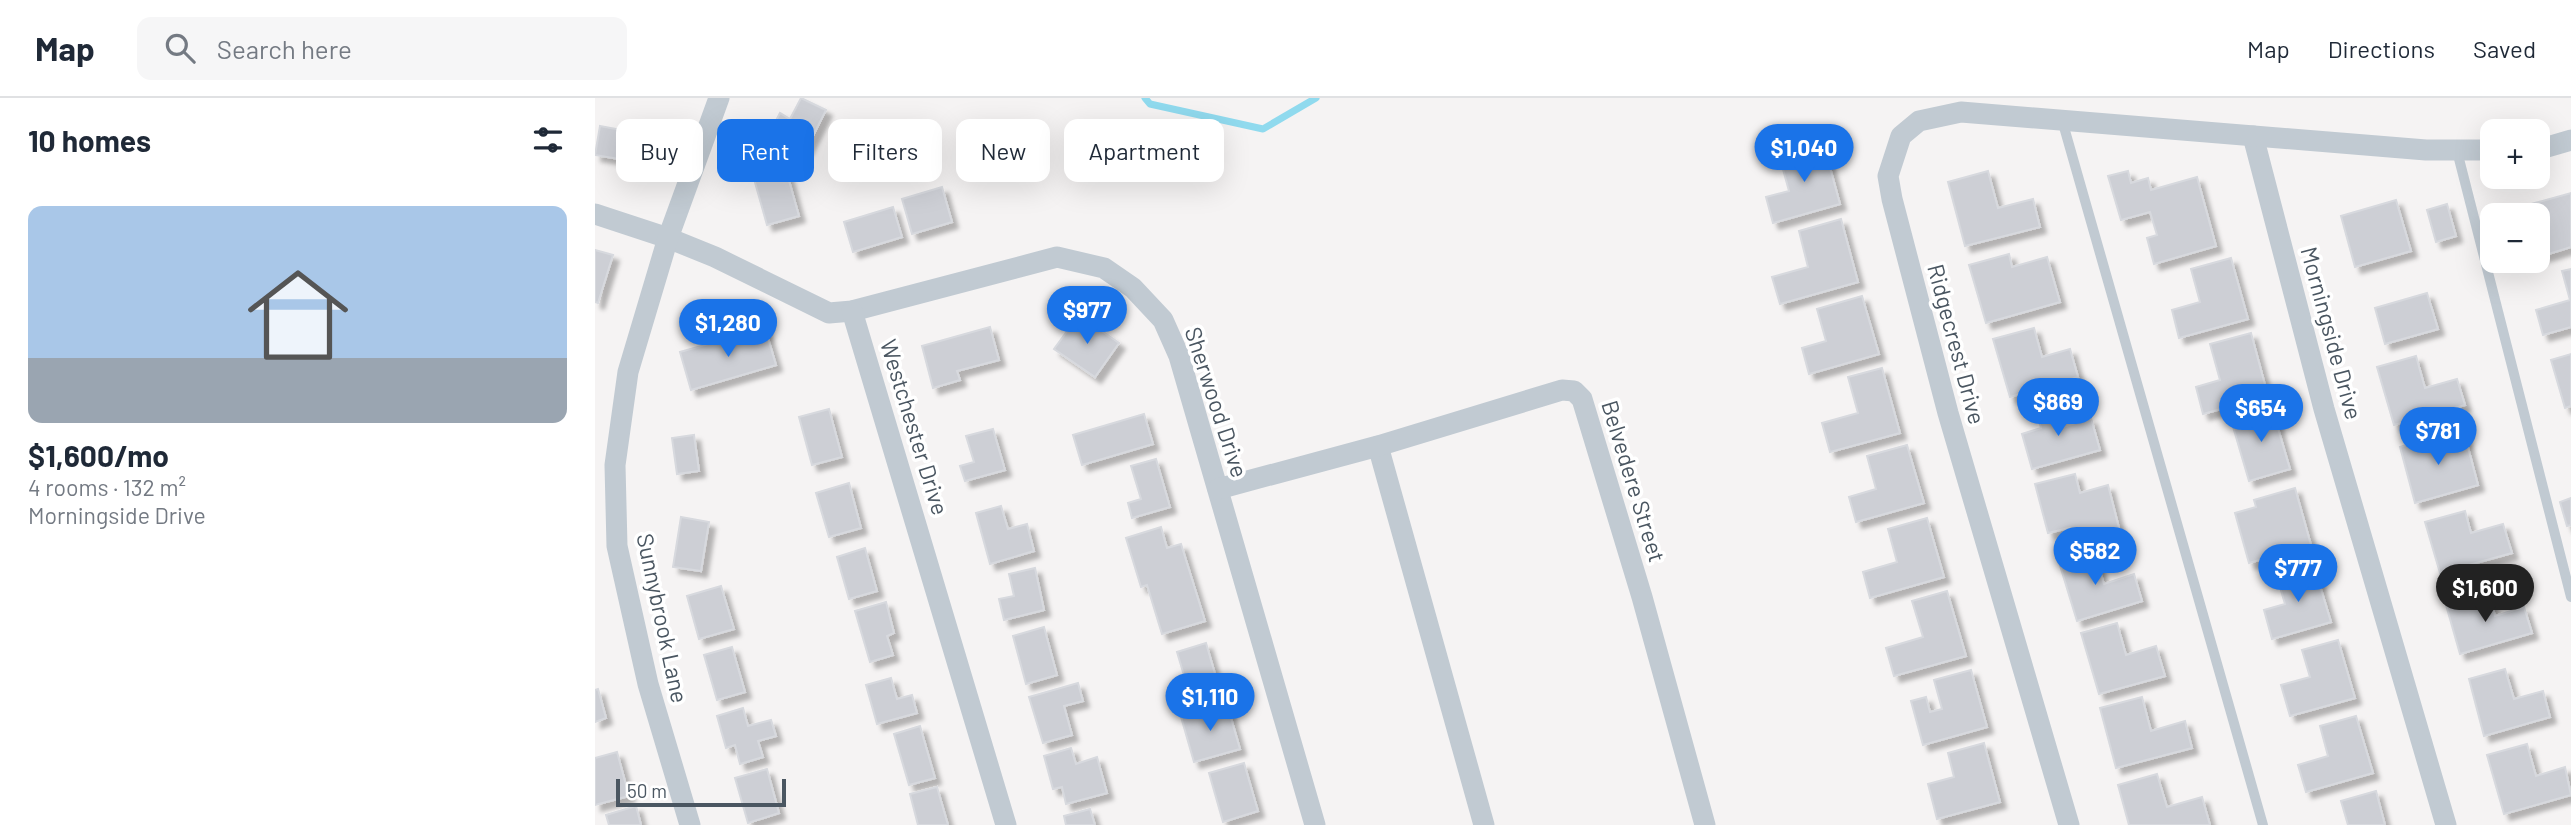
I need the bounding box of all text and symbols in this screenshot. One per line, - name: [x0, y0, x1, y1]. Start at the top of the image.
- search box: [137, 17, 627, 80]
- text: Map: [35, 28, 95, 68]
- icon: search: [161, 29, 199, 67]
- text: Search here: [217, 33, 352, 64]
- text: Map: [2247, 34, 2290, 63]
- text: Directions: [2328, 34, 2435, 63]
- text: Saved: [2473, 34, 2536, 63]
- chip: Buy: [616, 119, 703, 182]
- chip: Rent: [717, 119, 814, 182]
- chip: Filters: [828, 119, 942, 182]
- chip: New: [956, 119, 1050, 182]
- chip: Apartment: [1064, 119, 1224, 182]
- map controls: [2480, 119, 2550, 273]
- button: +: [2480, 119, 2550, 189]
- icon: filters: [529, 121, 567, 159]
- text: 10 homes: [28, 122, 151, 158]
- pin: $1,040: [1747, 125, 1861, 184]
- text: $1,040: [1771, 133, 1837, 161]
- button: −: [2480, 203, 2550, 273]
- street label: Morningside Drive: [2295, 244, 2369, 422]
- icon: home: [235, 252, 361, 378]
- street label: Ridgecrest Drive: [1922, 261, 1992, 427]
- pin: $977: [1046, 286, 1128, 346]
- text: $977: [1063, 295, 1111, 323]
- pin: $1,280: [671, 300, 785, 359]
- text: $1,280: [695, 308, 761, 336]
- street label: Sherwood Drive: [1179, 323, 1255, 481]
- street label: Westchester Drive: [875, 336, 955, 518]
- pin: $869: [2017, 378, 2099, 438]
- pin: $654: [2220, 384, 2302, 444]
- text: $869: [2033, 387, 2083, 415]
- text: $654: [2235, 393, 2287, 421]
- street label: Belvedere Street: [1596, 397, 1672, 565]
- pin: $781: [2397, 408, 2479, 467]
- text: $781: [2416, 416, 2460, 444]
- text: $1,600/mo: [28, 437, 169, 473]
- text: 4 rooms · 132 m²: [28, 473, 186, 501]
- text: Morningside Drive: [28, 501, 206, 529]
- pin: $582: [2054, 528, 2136, 587]
- street label: Sunnybrook Lane: [631, 531, 695, 705]
- text: $582: [2070, 536, 2120, 564]
- pin: $777: [2257, 545, 2339, 604]
- text: $777: [2274, 553, 2322, 581]
- pin: $1,600: [2428, 564, 2542, 624]
- text: $1,600: [2452, 573, 2518, 601]
- pin: $1,110: [1153, 674, 1267, 733]
- text: $1,110: [1182, 682, 1238, 710]
- scale bar: [616, 776, 786, 808]
- text: 50 m: [627, 779, 667, 802]

